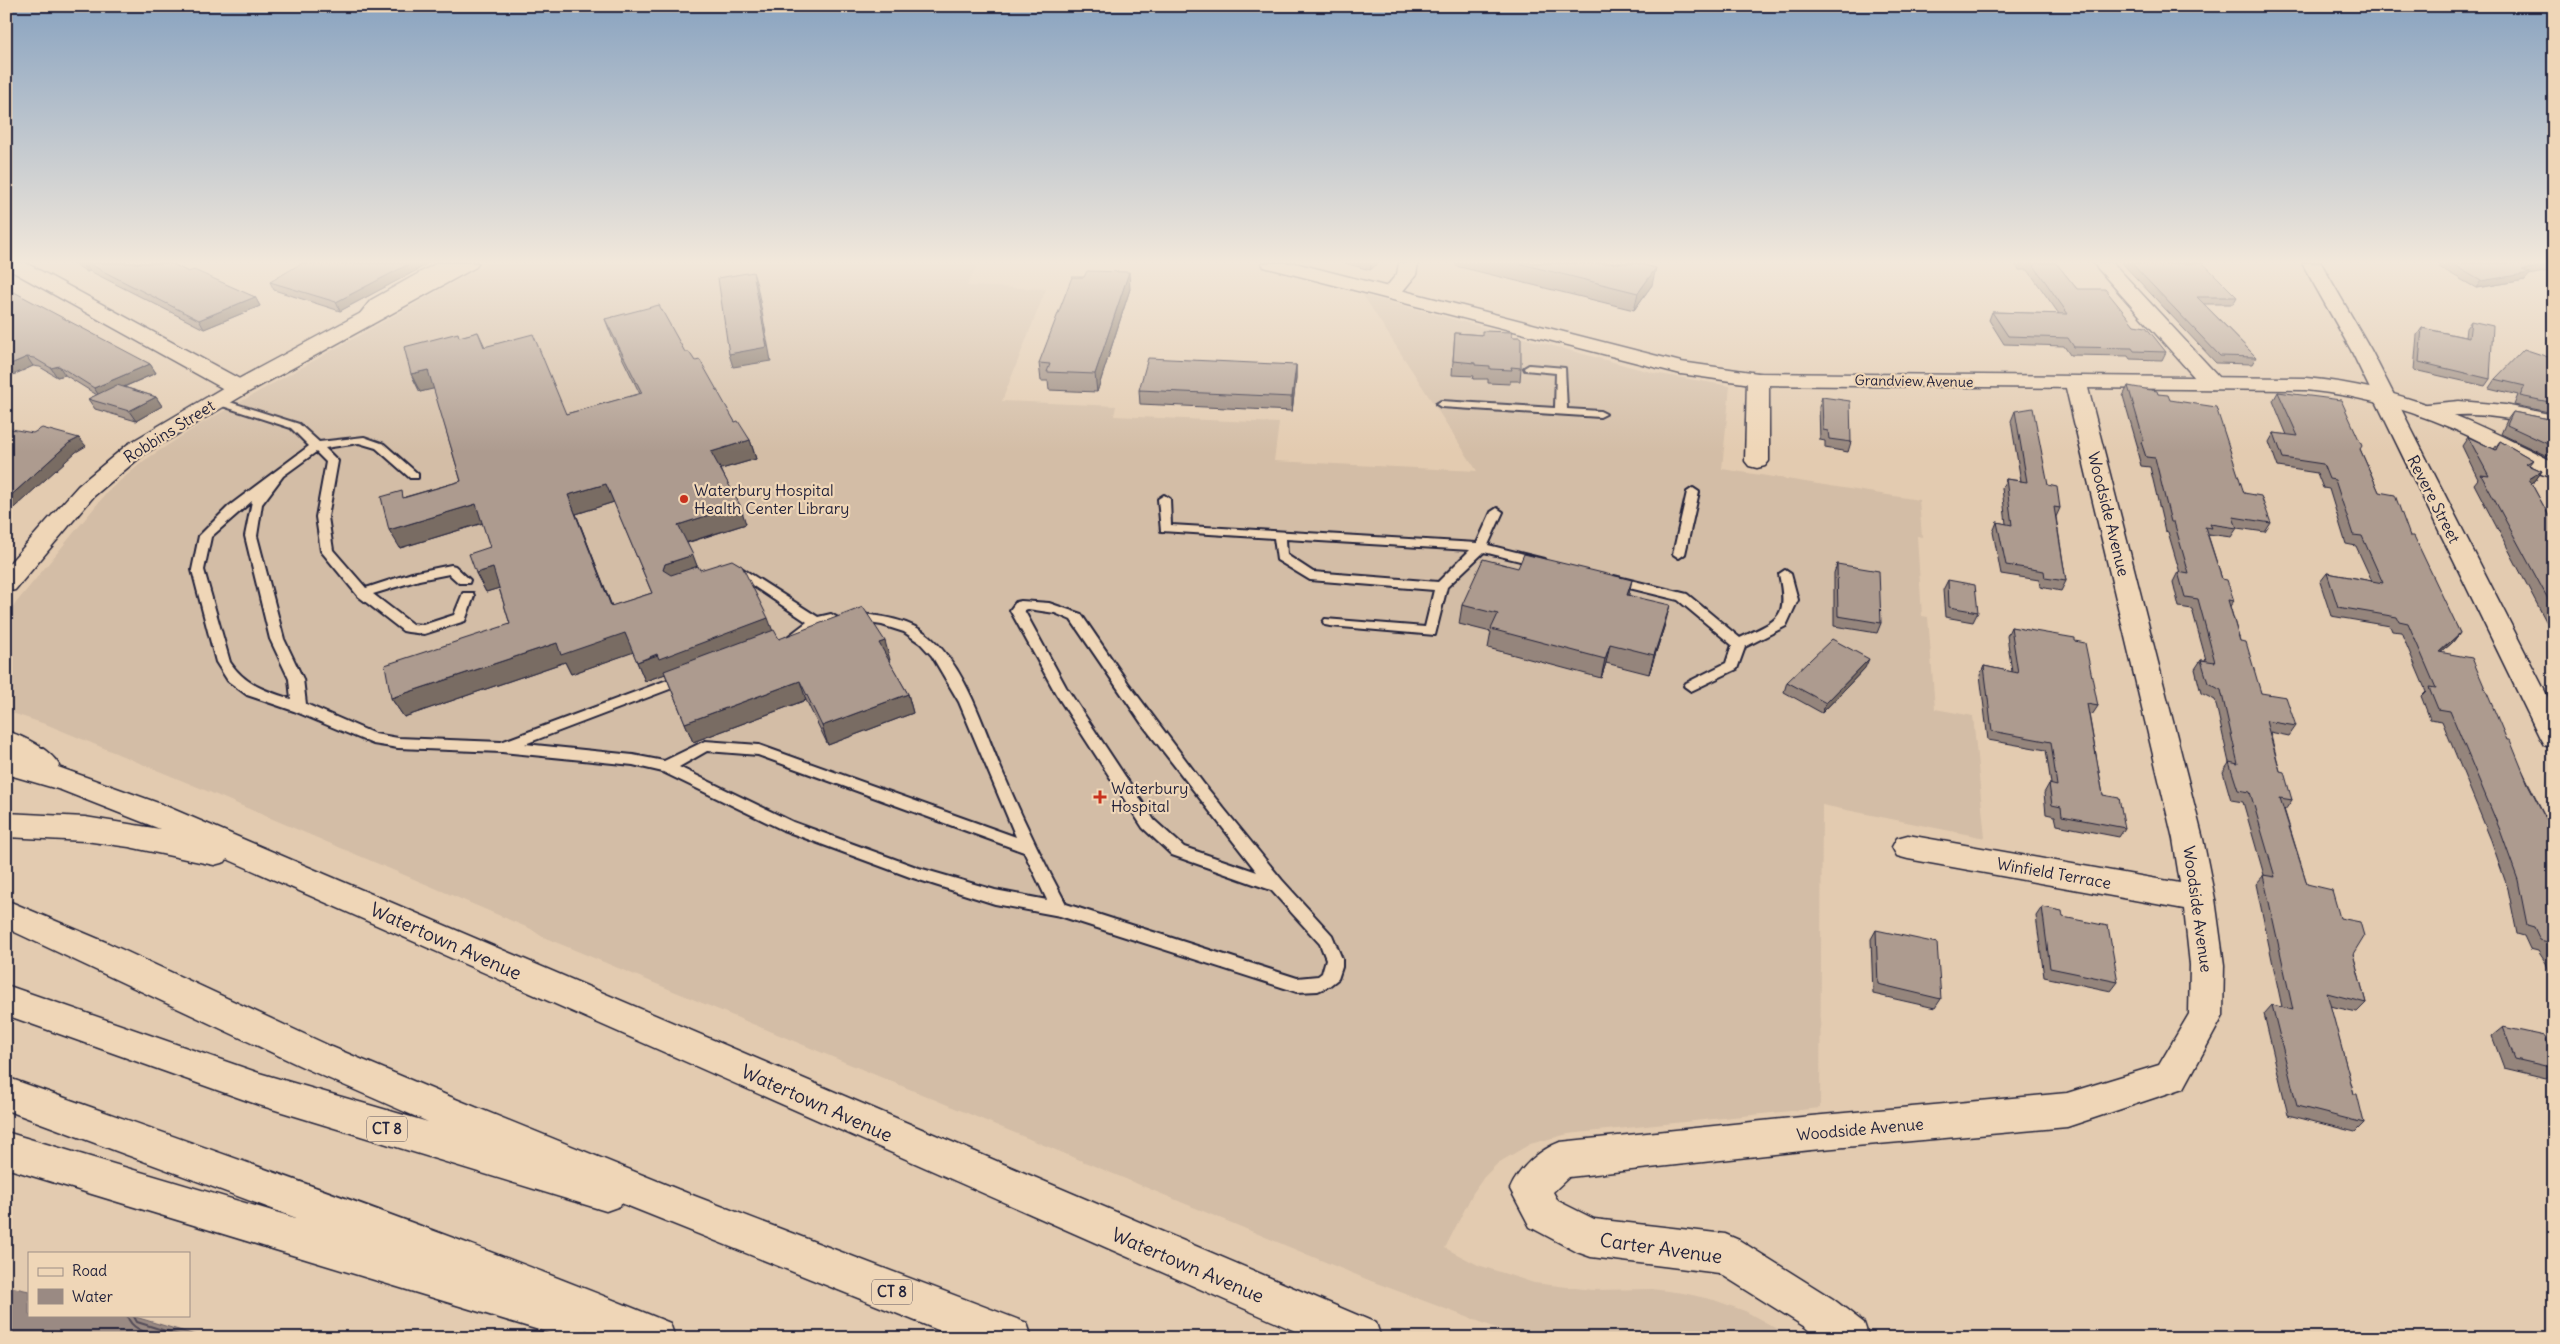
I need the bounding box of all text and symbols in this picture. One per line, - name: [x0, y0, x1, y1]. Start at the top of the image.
- street label: Grandview Avenue: [1854, 371, 1974, 391]
- street label: Robbins Street: [120, 395, 219, 467]
- street label: Woodside Avenue: [2084, 450, 2134, 578]
- street label: Revere Street: [2403, 452, 2465, 547]
- place label: Waterbury Hospital Health Center Library: [694, 480, 849, 518]
- marker: Waterbury Hospital Health Center Library: [678, 493, 690, 505]
- place label: Waterbury Hospital: [1111, 778, 1188, 816]
- marker: Waterbury Hospital: [1093, 790, 1107, 804]
- street label: Woodside Avenue: [2179, 844, 2217, 974]
- street label: Winfield Terrace: [1995, 853, 2113, 893]
- street label: Watertown Avenue: [367, 897, 525, 985]
- street label: Watertown Avenue: [738, 1059, 896, 1147]
- street label: Woodside Avenue: [1796, 1113, 1924, 1145]
- road number: CT 8: [367, 1116, 407, 1142]
- street label: Watertown Avenue: [1108, 1222, 1268, 1308]
- street label: Carter Avenue: [1598, 1228, 1724, 1268]
- legend: [28, 1252, 190, 1316]
- text: Road: [72, 1261, 107, 1280]
- road number: CT 8: [872, 1280, 912, 1304]
- text: Water: [72, 1287, 113, 1306]

